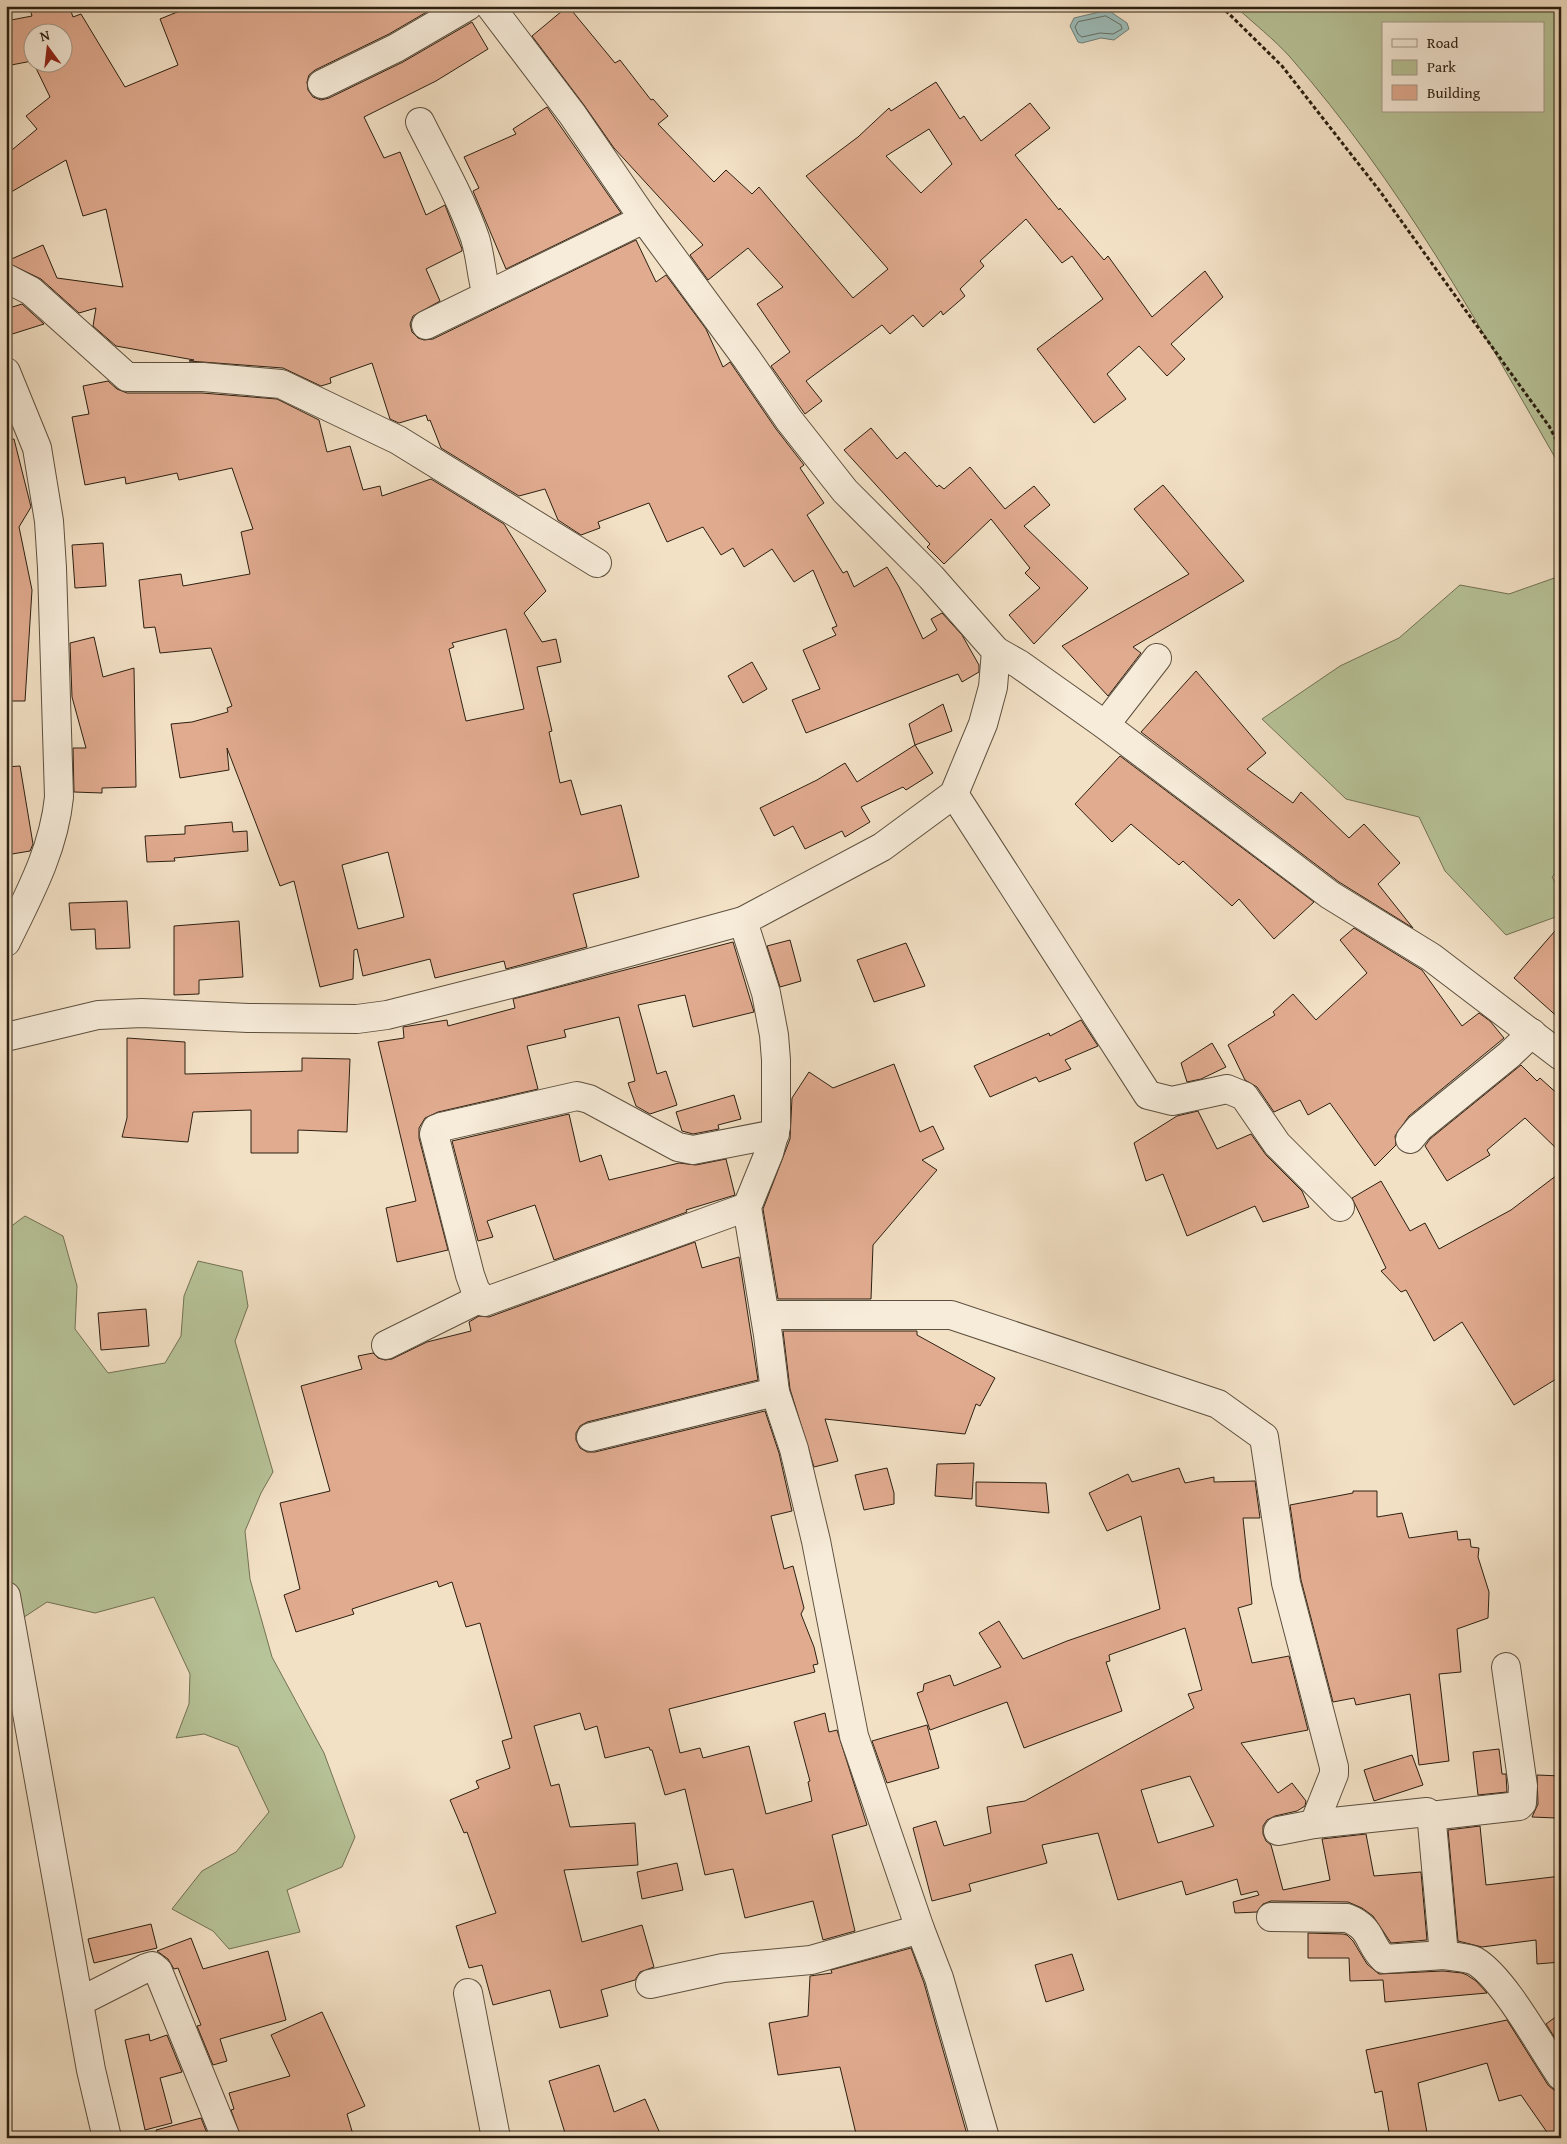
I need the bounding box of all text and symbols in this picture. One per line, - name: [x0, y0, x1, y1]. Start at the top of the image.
- north arrow: [22, 22, 72, 72]
- legend: [1382, 22, 1544, 112]
- text: N: [38, 24, 52, 46]
- text: Road: [1427, 32, 1458, 53]
- text: Park: [1427, 56, 1456, 77]
- text: Building: [1427, 82, 1481, 103]

